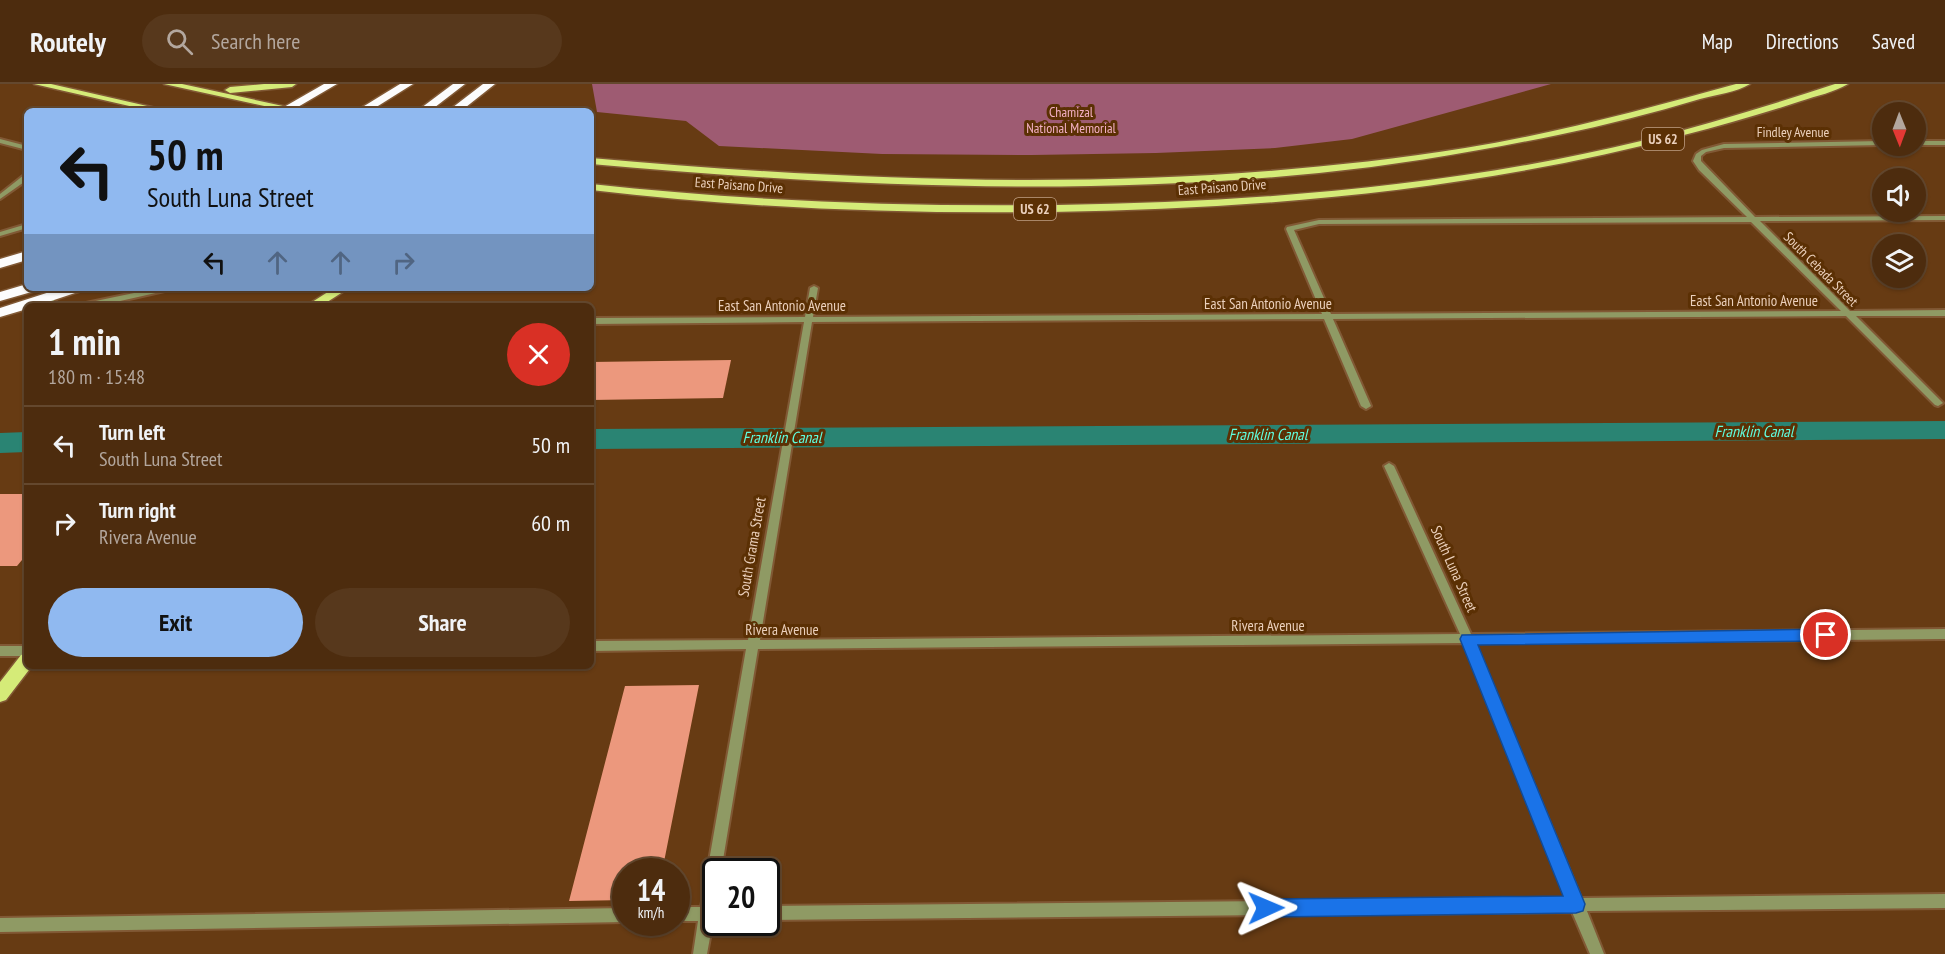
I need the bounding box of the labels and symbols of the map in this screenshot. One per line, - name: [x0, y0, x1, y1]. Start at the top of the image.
- north arrow: [1872, 102, 1926, 156]
- park label: Chamizal National Memorial: [1026, 103, 1117, 137]
- street label: Findley Avenue: [1757, 123, 1830, 141]
- road number: US 62: [1642, 128, 1684, 150]
- street label: East Paisano Drive: [694, 173, 784, 197]
- street label: East Paisano Drive: [1177, 175, 1267, 199]
- road number: US 62: [1014, 198, 1056, 220]
- street label: South Cebada Street: [1780, 228, 1862, 310]
- street label: East San Antonio Avenue: [1690, 291, 1818, 310]
- street label: East San Antonio Avenue: [1204, 294, 1332, 313]
- street label: East San Antonio Avenue: [718, 296, 846, 315]
- water label: Franklin Canal: [1715, 421, 1795, 441]
- water label: Franklin Canal: [1229, 424, 1309, 444]
- water label: Franklin Canal: [743, 427, 823, 447]
- street label: South Grama Street: [733, 496, 770, 598]
- street label: South Luna Street: [1427, 523, 1482, 615]
- pin: [1800, 609, 1851, 660]
- street label: Rivera Avenue: [1231, 616, 1305, 635]
- street label: Rivera Avenue: [745, 620, 819, 639]
- speed limit sign: 20: [702, 858, 780, 936]
- position arrow: [1234, 876, 1298, 940]

